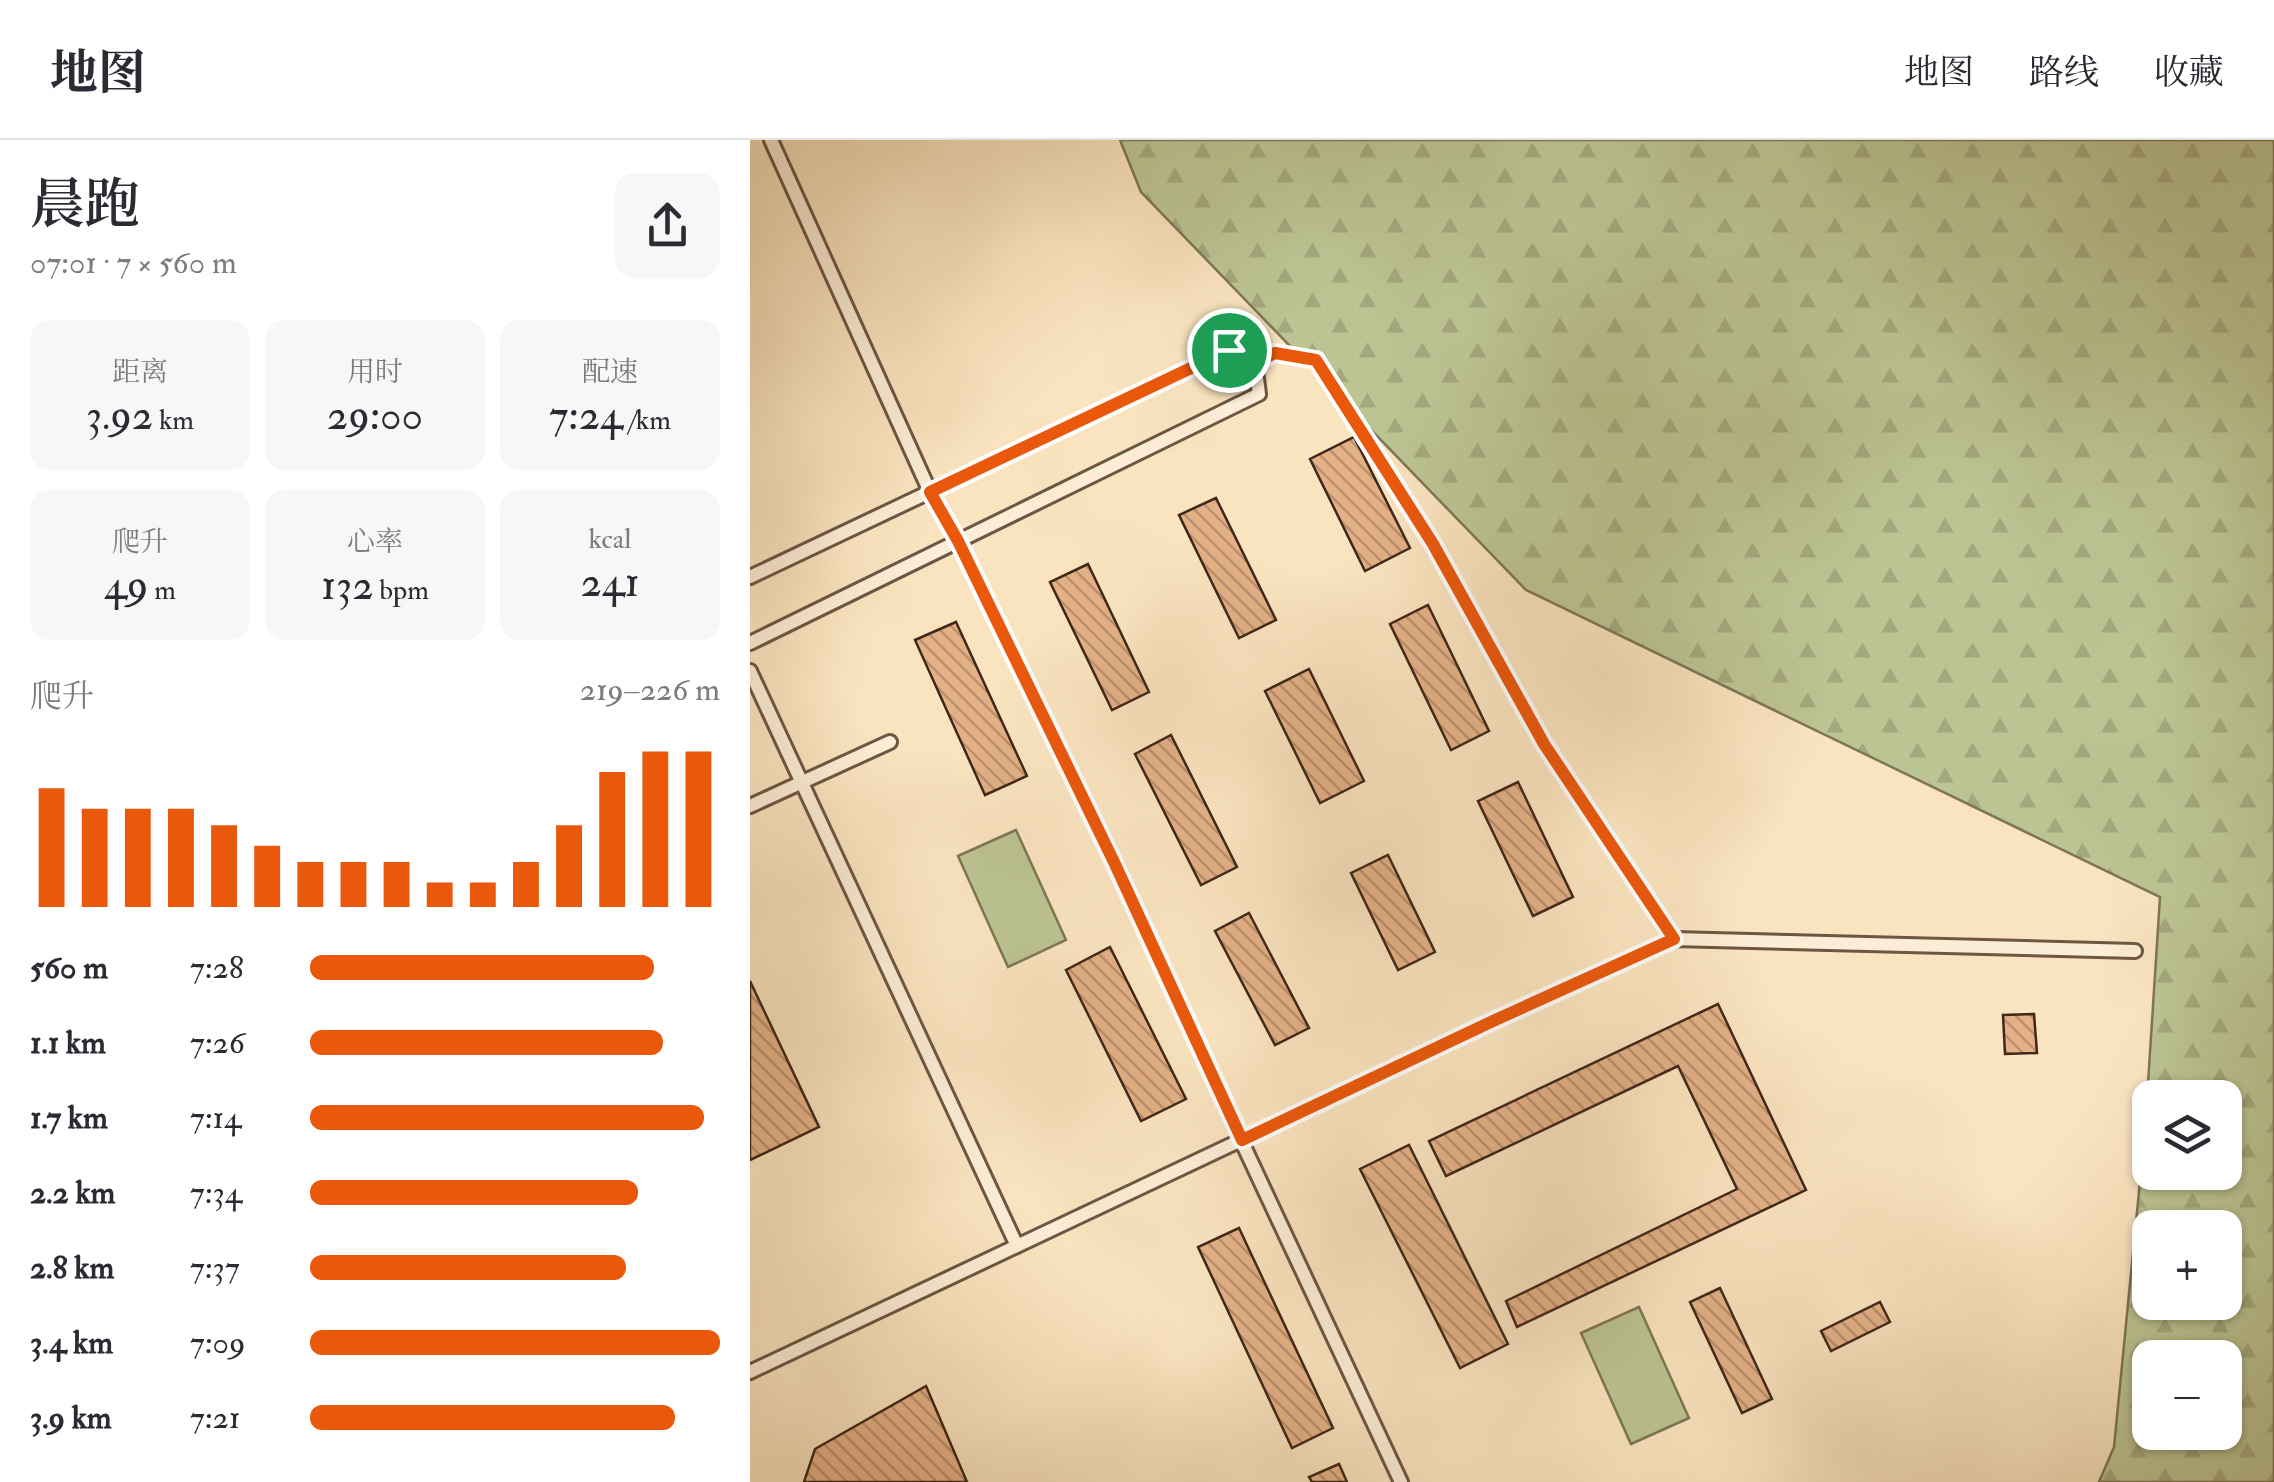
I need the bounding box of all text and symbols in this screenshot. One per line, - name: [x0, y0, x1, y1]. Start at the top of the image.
- text: 地图: [50, 44, 146, 104]
- text: 地图: [1904, 51, 1974, 95]
- text: 路线: [2029, 51, 2099, 95]
- text: 收藏: [2154, 51, 2224, 95]
- text: 晨跑: [30, 171, 140, 240]
- button: share: [615, 173, 720, 278]
- text: 07:01 · 7 × 560 m: [30, 243, 237, 283]
- pin: [1187, 308, 1272, 393]
- icon: arrive: [1202, 323, 1257, 378]
- text: 距离: [112, 355, 168, 390]
- text: 用时: [347, 355, 403, 390]
- text: 配速: [582, 355, 638, 390]
- text: 3.92: [86, 390, 153, 442]
- text: 29:00: [327, 390, 423, 442]
- text: 7:24: [549, 390, 623, 442]
- text: km: [153, 403, 194, 438]
- text: /km: [623, 403, 671, 438]
- text: kcal: [589, 522, 631, 557]
- text: 爬升: [112, 525, 168, 560]
- text: 心率: [347, 525, 403, 560]
- text: 241: [581, 557, 639, 609]
- text: 49: [104, 560, 148, 612]
- text: 132: [321, 560, 373, 612]
- text: m: [148, 573, 176, 608]
- text: bpm: [373, 573, 429, 608]
- text: 219–226 m: [580, 670, 720, 710]
- text: 爬升: [30, 677, 94, 717]
- text: 560 m: [30, 948, 108, 988]
- text: 7:28: [190, 948, 244, 988]
- text: 1.1 km: [30, 1023, 106, 1063]
- text: 7:26: [190, 1023, 245, 1063]
- map controls: [2132, 1080, 2242, 1450]
- button: layers: [2132, 1080, 2242, 1190]
- text: 1.7 km: [30, 1098, 108, 1138]
- text: 7:14: [190, 1098, 241, 1138]
- text: 2.2 km: [30, 1173, 115, 1213]
- text: 7:34: [190, 1173, 242, 1213]
- button: +: [2132, 1210, 2242, 1320]
- text: 2.8 km: [30, 1248, 114, 1288]
- text: 7:37: [190, 1248, 240, 1288]
- text: 3.4 km: [30, 1323, 113, 1363]
- text: 7:09: [190, 1323, 245, 1363]
- button: −: [2132, 1340, 2242, 1450]
- text: 3.9 km: [30, 1398, 112, 1438]
- text: 7:21: [190, 1398, 240, 1438]

